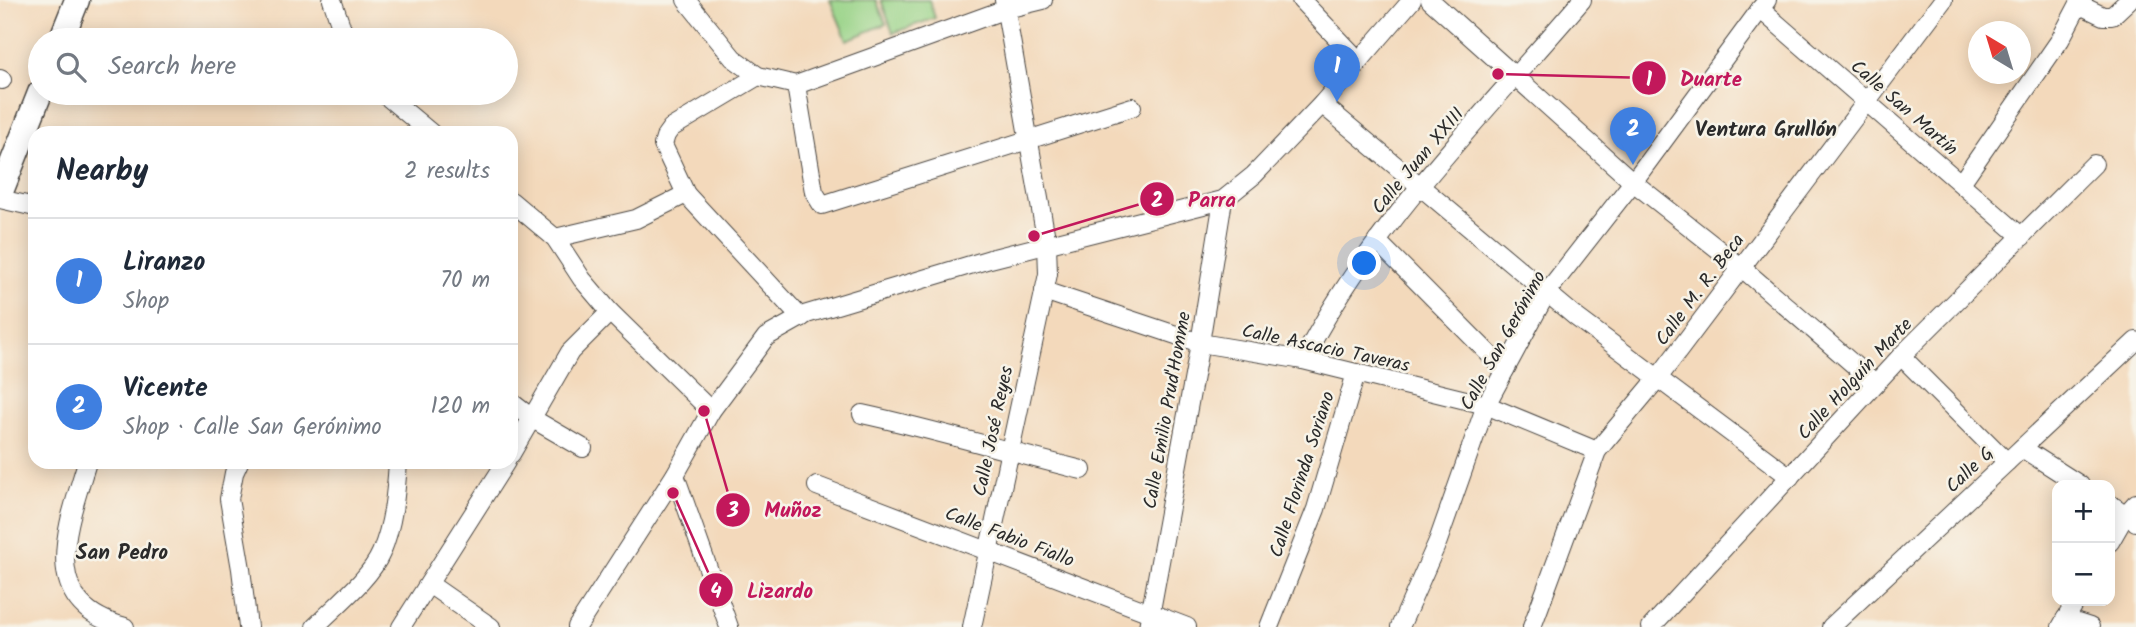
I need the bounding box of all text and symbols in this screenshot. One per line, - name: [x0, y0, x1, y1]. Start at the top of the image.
- north arrow: [1968, 21, 2031, 84]
- search box: [28, 28, 518, 105]
- pin: 1: [1314, 44, 1360, 102]
- text: Search here: [108, 46, 236, 88]
- icon: search: [52, 48, 90, 86]
- street label: Calle San Martín: [1843, 53, 1964, 164]
- callout: Duarte: [1631, 57, 1757, 99]
- text: 1: [1646, 64, 1653, 97]
- text: Duarte: [1680, 64, 1742, 97]
- street label: Calle Juan XXIII: [1365, 101, 1472, 221]
- pin: 2: [1610, 107, 1656, 165]
- district label: Ventura Grullón: [1695, 114, 1837, 147]
- text: Nearby: [56, 148, 148, 196]
- text: 2 results: [404, 154, 490, 190]
- callout: Parra: [1139, 178, 1250, 220]
- text: 2: [1151, 185, 1163, 218]
- text: Parra: [1188, 185, 1236, 218]
- street label: Calle M. R. Beca: [1648, 228, 1753, 353]
- text: Liranzo: [123, 242, 205, 284]
- your location: [1347, 246, 1381, 280]
- text: 1: [76, 263, 82, 299]
- text: 70 m: [440, 263, 490, 299]
- street label: Calle San Gerónimo: [1453, 266, 1555, 416]
- text: Shop: [123, 284, 169, 320]
- street label: Calle Emilio Prud'Homme: [1136, 309, 1200, 511]
- street label: Calle Holguín Marte: [1791, 311, 1921, 447]
- street label: Calle Ascacio Taveras: [1239, 317, 1412, 381]
- street label: Calle José Reyes: [966, 363, 1022, 499]
- text: Vicente: [123, 368, 208, 410]
- street label: Calle Florinda Soriano: [1262, 388, 1344, 562]
- text: 2: [72, 389, 86, 425]
- text: 120 m: [430, 389, 490, 425]
- text: Shop · Calle San Gerónimo: [123, 410, 382, 446]
- street label: Calle G: [1939, 440, 2002, 501]
- map controls: [2052, 480, 2115, 606]
- button: +: [2052, 480, 2115, 543]
- callout: Muñoz: [715, 489, 836, 531]
- text: 3: [726, 495, 739, 528]
- text: Muñoz: [764, 495, 822, 528]
- street label: Calle Fabio Fiallo: [940, 499, 1078, 576]
- district label: San Pedro: [76, 537, 169, 570]
- button: −: [2052, 543, 2115, 606]
- callout: Lizardo: [698, 569, 828, 611]
- text: 4: [710, 576, 722, 609]
- text: Lizardo: [747, 576, 814, 609]

